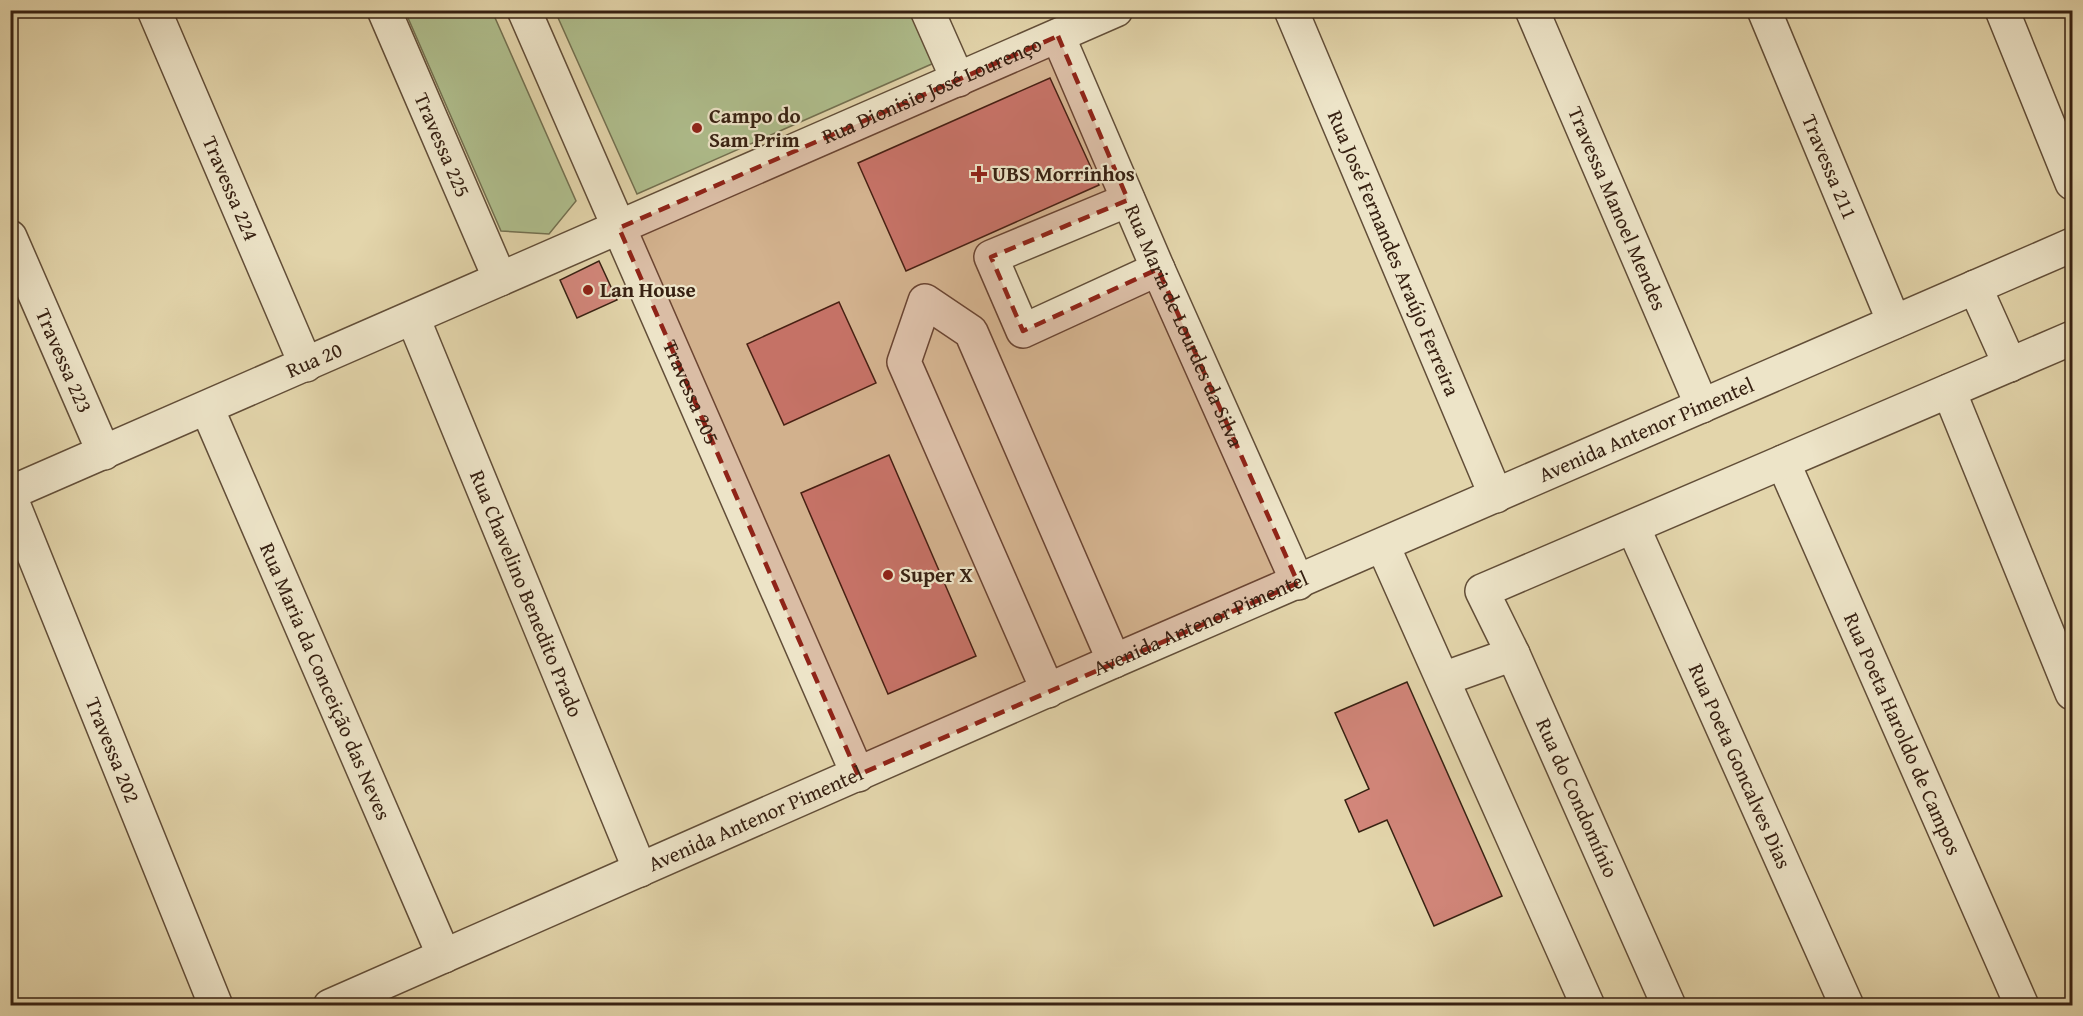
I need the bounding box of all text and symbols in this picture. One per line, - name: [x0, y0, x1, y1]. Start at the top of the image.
- street label: Rua Dionisio José Lourenço: [817, 28, 1047, 152]
- street label: Travessa 225: [406, 88, 479, 202]
- place label: Campo do Sam Prim: [709, 100, 801, 155]
- street label: Travessa Manoel Mendes: [1560, 101, 1675, 315]
- street label: Rua José Fernandes Araújo Ferreira: [1320, 105, 1468, 401]
- street label: Travessa 211: [1794, 109, 1866, 224]
- marker: Campo do Sam Prim: [690, 121, 704, 135]
- street label: Travessa 224: [195, 131, 267, 245]
- place label: UBS Morrinhos: [992, 158, 1135, 189]
- marker: UBS Morrinhos: [970, 165, 988, 183]
- street label: Rua Maria de Lourdes da Silva: [1117, 199, 1252, 452]
- place label: Lan House: [600, 274, 696, 305]
- marker: Lan House: [581, 283, 595, 297]
- street label: Travessa 223: [28, 303, 101, 418]
- street label: Rua 20: [281, 334, 347, 386]
- street label: Travessa 205: [655, 335, 728, 449]
- street label: Avenida Antenor Pimentel: [1534, 369, 1759, 490]
- street label: Rua Chavelino Benedito Prado: [462, 465, 591, 722]
- street label: Rua Maria da Conceição das Neves: [252, 538, 399, 825]
- place label: Super X: [900, 559, 974, 590]
- street label: Avenida Antenor Pimentel: [1088, 562, 1313, 683]
- marker: Super X: [881, 568, 895, 582]
- street label: Rua Poeta Haroldo de Campos: [1836, 608, 1970, 860]
- street label: Rua Poeta Goncalves Dias: [1681, 658, 1800, 874]
- street label: Travessa 202: [78, 692, 148, 807]
- street label: Rua do Condomínio: [1528, 713, 1627, 883]
- street label: Avenida Antenor Pimentel: [643, 757, 868, 879]

